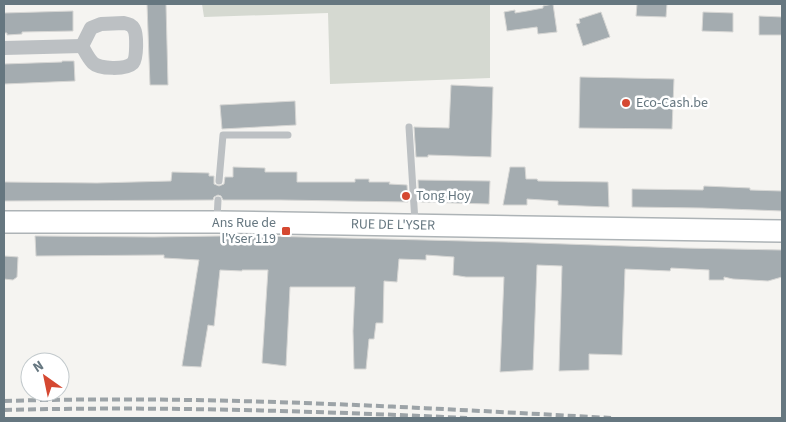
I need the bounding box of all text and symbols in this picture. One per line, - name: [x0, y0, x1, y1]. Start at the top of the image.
- place label: Eco-Cash.be: [636, 93, 708, 113]
- marker: Eco-Cash.be: [620, 97, 632, 109]
- place label: Tong Hoy: [416, 186, 471, 206]
- marker: Tong Hoy: [400, 190, 412, 202]
- place label: Ans Rue de l'Yser 119: [212, 213, 276, 249]
- street label: RUE DE L'YSER: [351, 214, 435, 236]
- marker: Ans Rue de l'Yser 119: [280, 225, 292, 237]
- north arrow: [20, 352, 70, 402]
- text: N: [29, 356, 48, 378]

